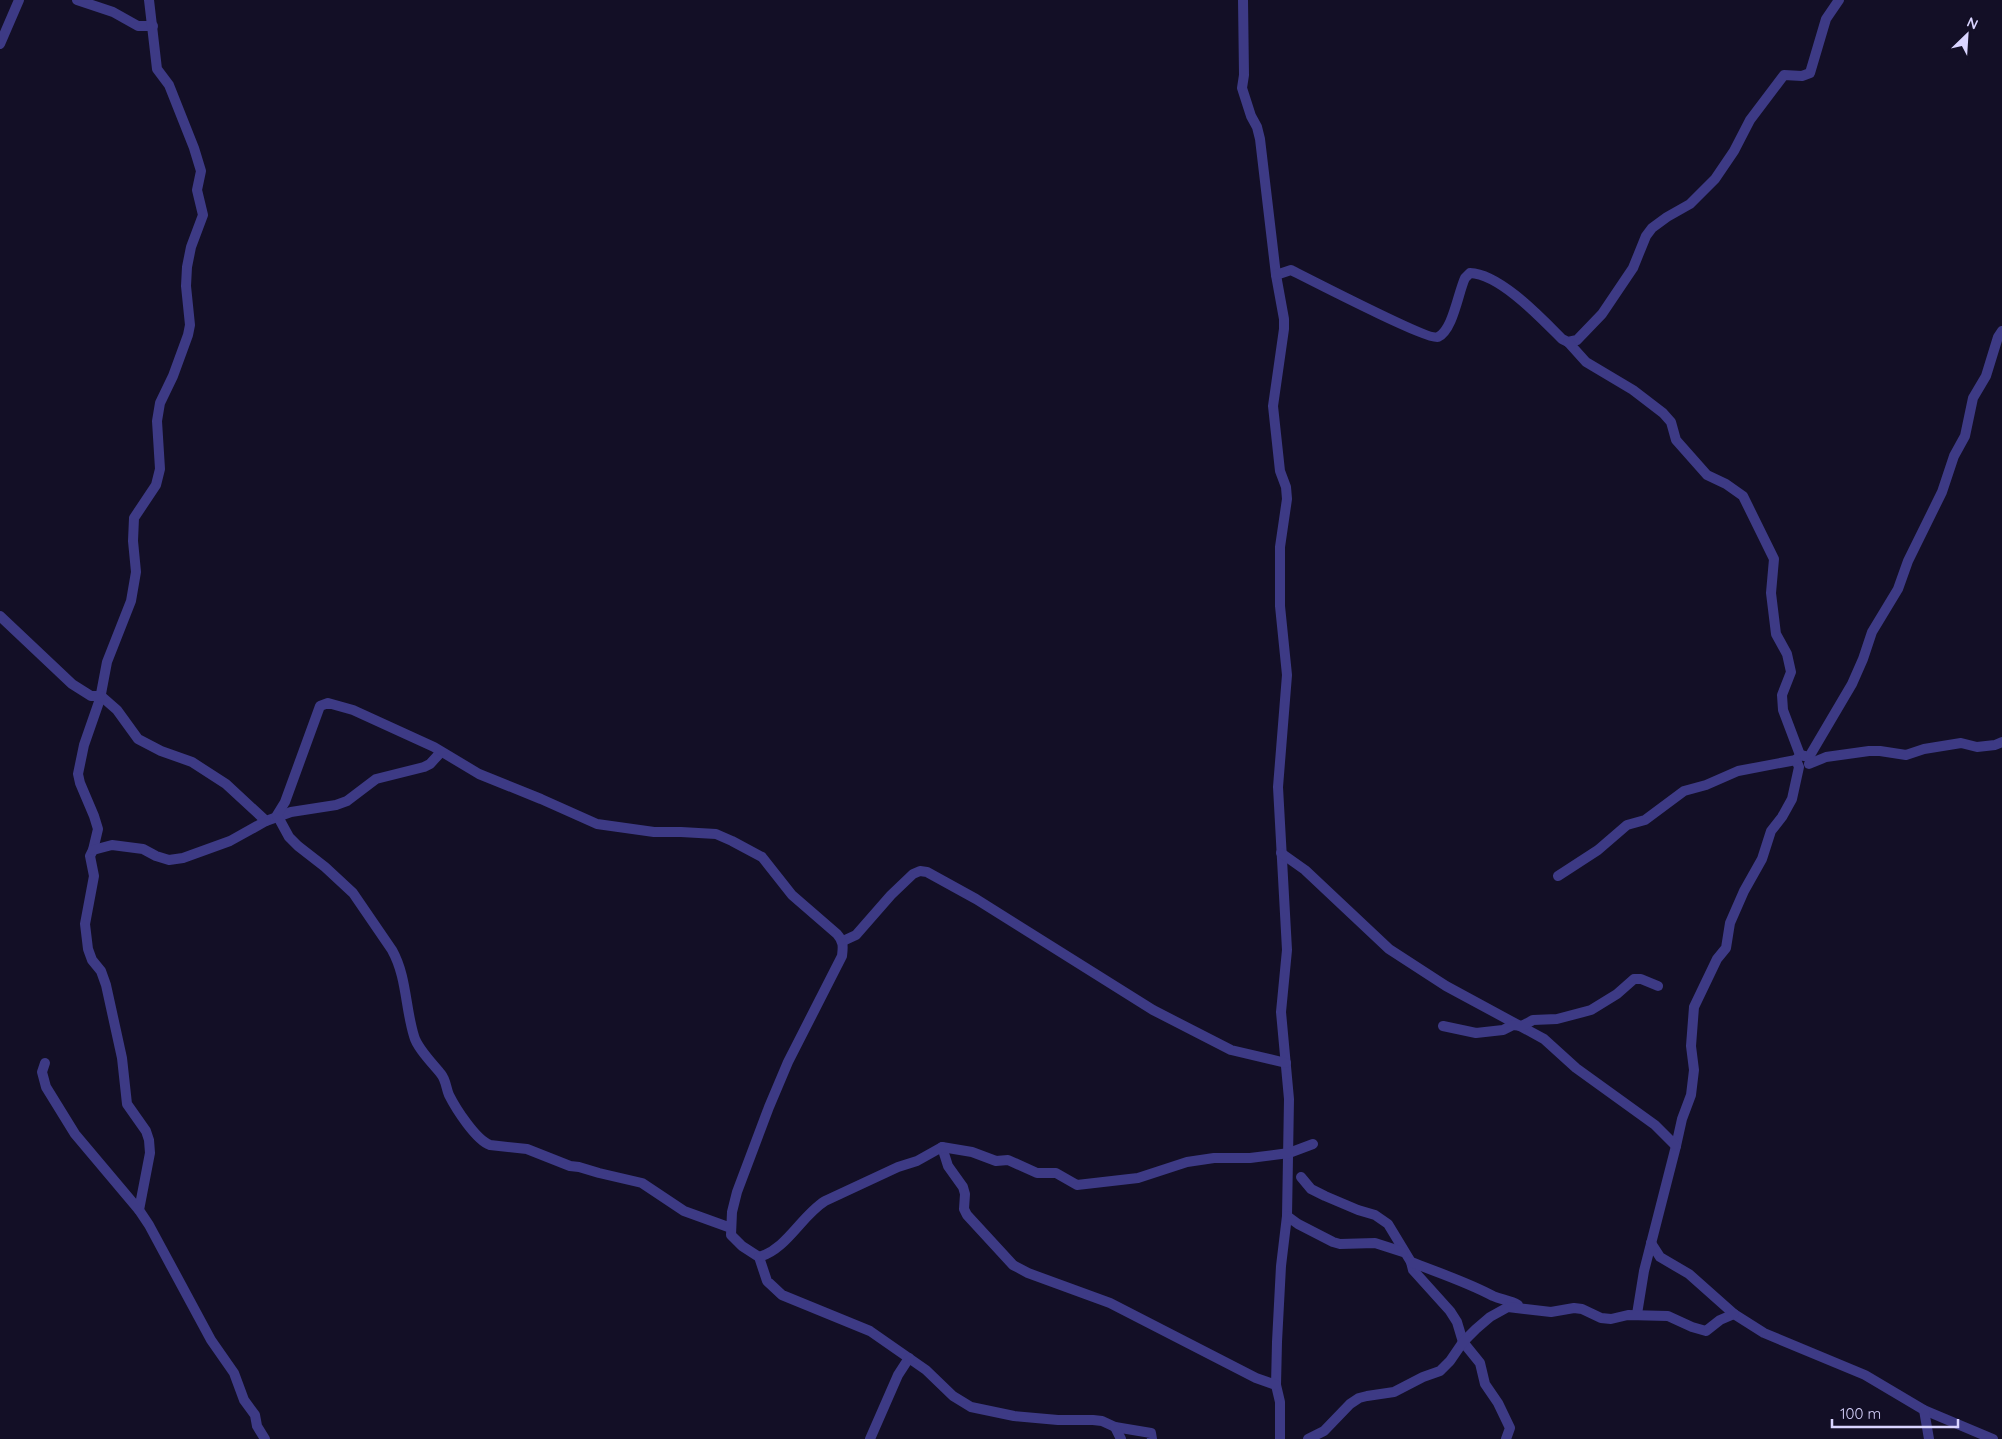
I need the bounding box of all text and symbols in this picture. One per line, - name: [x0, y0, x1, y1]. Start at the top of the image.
- north arrow: [1942, 10, 1992, 60]
- text: N: [1964, 13, 1981, 34]
- scale bar: [1832, 1396, 1958, 1428]
- text: 100 m: [1840, 1404, 1881, 1423]

